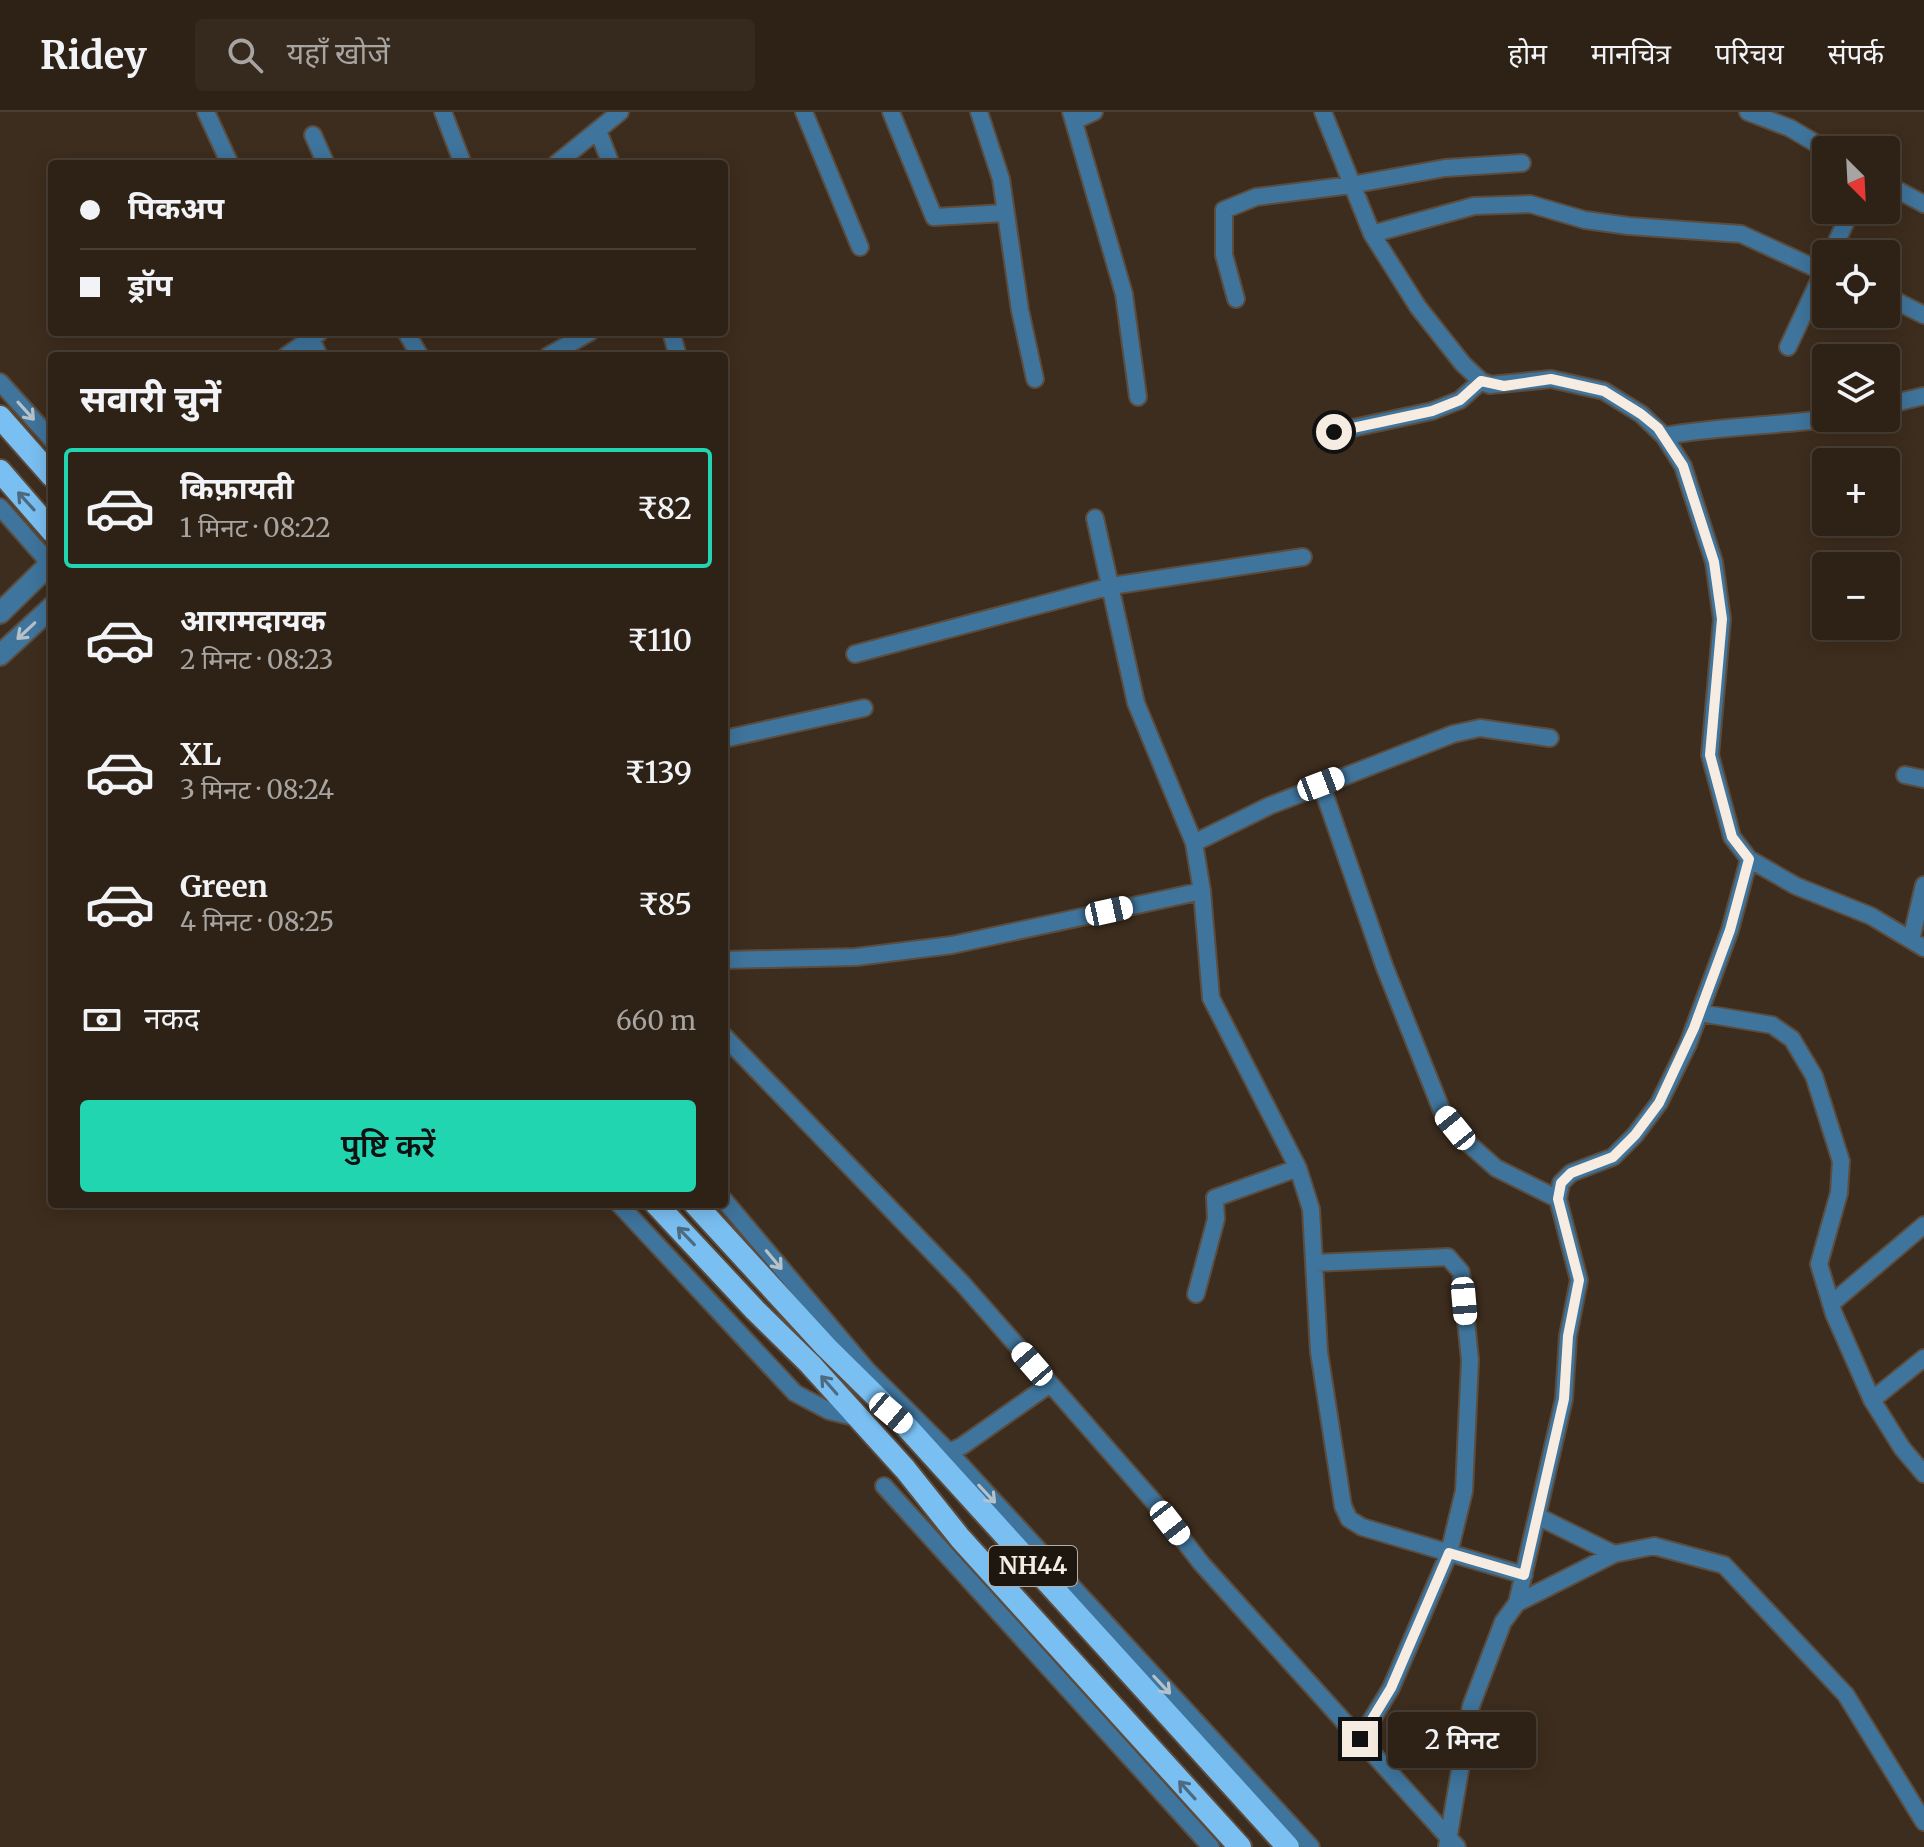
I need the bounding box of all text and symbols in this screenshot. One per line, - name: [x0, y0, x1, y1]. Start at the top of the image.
- search box: [195, 19, 755, 91]
- text: Ridey: [40, 32, 147, 79]
- icon: search: [223, 33, 267, 77]
- text: यहाँ खोजें: [287, 34, 390, 72]
- text: होम: [1508, 36, 1547, 72]
- text: मानचित्र: [1591, 36, 1671, 72]
- text: परिचय: [1715, 36, 1784, 72]
- text: संपर्क: [1828, 36, 1884, 72]
- north arrow: [1812, 136, 1900, 224]
- map controls: [1812, 136, 1900, 640]
- text: पिकअप: [128, 189, 224, 227]
- button: locate: [1812, 240, 1900, 328]
- text: ड्रॉप: [128, 266, 172, 304]
- button: layers: [1812, 344, 1900, 432]
- text: सवारी चुनें: [80, 377, 221, 422]
- one-way arrow: [17, 400, 35, 420]
- route start: [1316, 414, 1352, 450]
- button: +: [1812, 448, 1900, 536]
- text: किफ़ायती: [180, 469, 294, 507]
- icon: car: [84, 472, 156, 544]
- text: ₹82: [637, 489, 692, 527]
- one-way arrow: [17, 492, 35, 512]
- text: 1 मिनट · 08:22: [180, 511, 331, 544]
- button: −: [1812, 552, 1900, 640]
- text: आरामदायक: [180, 601, 326, 639]
- icon: car: [84, 604, 156, 676]
- text: ₹110: [627, 621, 692, 659]
- one-way arrow: [16, 622, 36, 641]
- text: 2 मिनट · 08:23: [180, 643, 333, 676]
- text: XL: [180, 735, 221, 773]
- icon: car: [84, 736, 156, 808]
- text: ₹139: [625, 753, 692, 791]
- car: [1294, 764, 1348, 804]
- text: 3 मिनट · 08:24: [180, 773, 334, 806]
- text: Green: [180, 867, 268, 905]
- icon: car: [84, 868, 156, 940]
- text: ₹85: [638, 885, 692, 923]
- car: [1083, 894, 1135, 928]
- text: 4 मिनट · 08:25: [180, 905, 334, 938]
- icon: cash: [80, 998, 124, 1042]
- text: नकद: [144, 999, 200, 1037]
- text: 660 m: [616, 1004, 696, 1037]
- button: पुष्टि करें: [80, 1100, 696, 1192]
- car: [1431, 1102, 1479, 1154]
- one-way arrow: [677, 1227, 696, 1246]
- one-way arrow: [765, 1249, 783, 1270]
- car: [1450, 1276, 1478, 1326]
- car: [1007, 1338, 1057, 1390]
- one-way arrow: [821, 1376, 839, 1396]
- car: [865, 1388, 917, 1438]
- one-way arrow: [977, 1483, 995, 1503]
- car: [1146, 1497, 1194, 1549]
- road number: NH44: [989, 1546, 1077, 1586]
- one-way arrow: [1153, 1675, 1171, 1695]
- callout: 2 मिनट: [1388, 1711, 1536, 1767]
- route end: [1342, 1721, 1378, 1757]
- text: 2 मिनट: [1425, 1723, 1499, 1756]
- one-way arrow: [1178, 1780, 1196, 1800]

